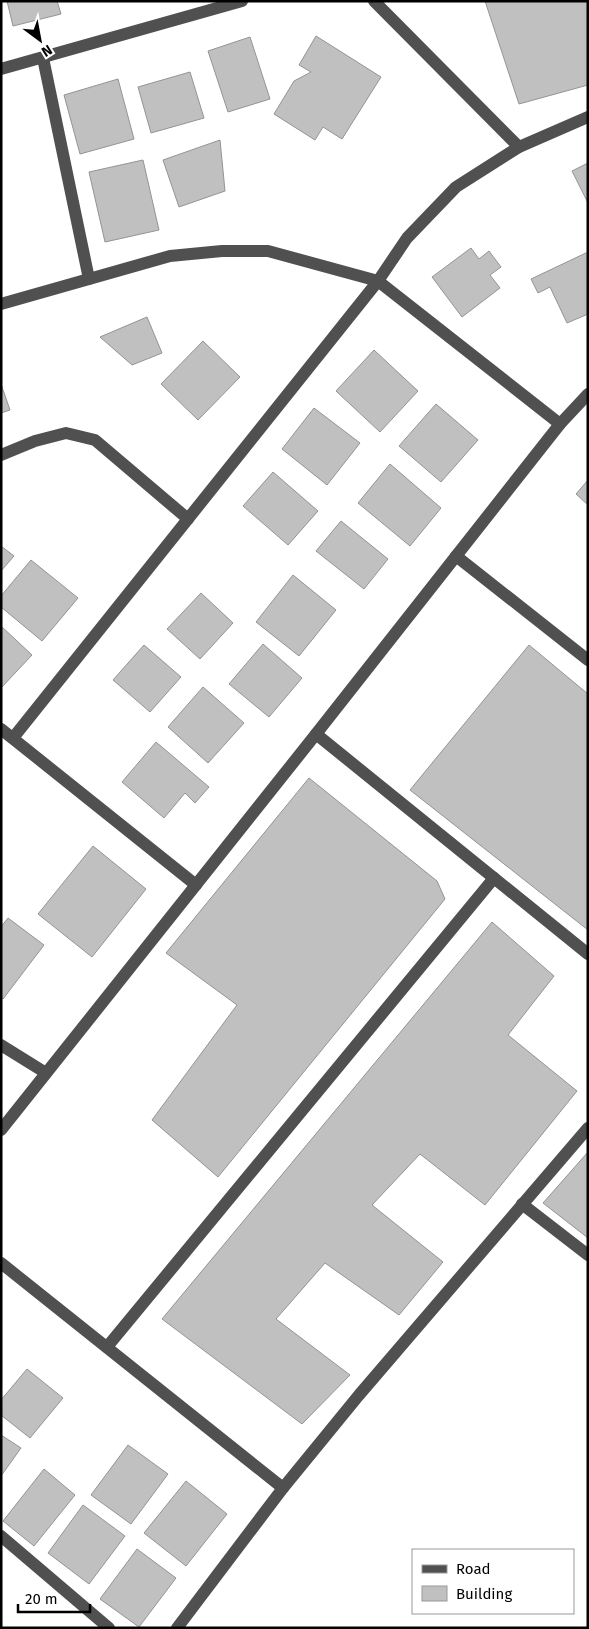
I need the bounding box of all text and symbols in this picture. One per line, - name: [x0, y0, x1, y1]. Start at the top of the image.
- north arrow: [15, 15, 65, 65]
- text: N: [38, 41, 55, 60]
- legend: [412, 1549, 574, 1614]
- text: Road: [456, 1560, 491, 1578]
- scale bar: [18, 1582, 90, 1614]
- text: Building: [456, 1585, 512, 1603]
- text: 20 m: [25, 1590, 58, 1608]

